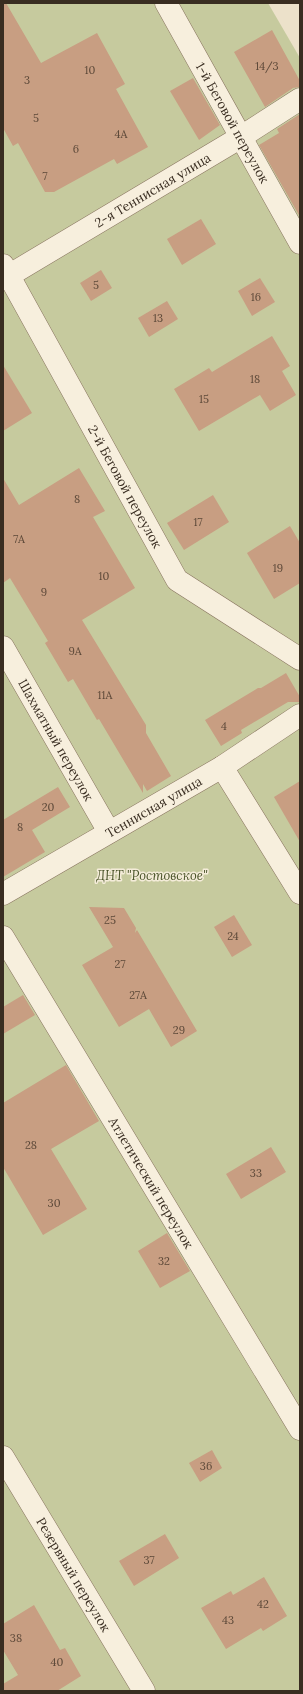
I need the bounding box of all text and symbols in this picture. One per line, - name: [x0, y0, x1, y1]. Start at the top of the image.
- street label: 1-й Беговой переулок: [192, 59, 273, 186]
- house number: 14/3: [255, 59, 279, 74]
- house number: 10: [85, 63, 96, 77]
- house number: 3: [24, 73, 30, 87]
- house number: 5: [33, 111, 39, 125]
- house number: 4А: [115, 127, 129, 141]
- house number: 6: [73, 142, 79, 156]
- street label: 2-я Теннисная улица: [91, 148, 214, 231]
- house number: 7: [42, 169, 48, 183]
- house number: 5: [93, 278, 99, 292]
- house number: 16: [251, 290, 261, 304]
- house number: 13: [153, 311, 163, 325]
- house number: 18: [250, 372, 260, 386]
- house number: 15: [199, 392, 209, 406]
- street label: 2-й Беговой переулок: [85, 422, 166, 551]
- house number: 8: [74, 492, 80, 506]
- house number: 17: [193, 515, 203, 529]
- house number: 7А: [13, 532, 26, 546]
- house number: 19: [273, 561, 283, 575]
- house number: 10: [99, 569, 110, 583]
- house number: 9: [41, 585, 47, 599]
- house number: 9А: [68, 644, 83, 658]
- street label: Шахматный переулок: [15, 676, 98, 804]
- house number: 11А: [97, 688, 114, 702]
- house number: 4: [221, 719, 227, 733]
- street label: Теннисная улица: [102, 772, 205, 841]
- house number: 20: [42, 800, 55, 814]
- house number: 8: [17, 820, 23, 834]
- park label: ДНТ "Ростовское": [95, 867, 208, 884]
- house number: 25: [104, 913, 116, 927]
- house number: 24: [227, 929, 239, 943]
- house number: 27: [115, 957, 125, 971]
- house number: 27А: [129, 988, 148, 1002]
- house number: 29: [173, 1023, 185, 1037]
- street label: Атлетический переулок: [105, 1113, 198, 1252]
- house number: 28: [25, 1138, 37, 1152]
- house number: 33: [250, 1166, 262, 1180]
- house number: 30: [48, 1196, 61, 1210]
- house number: 32: [158, 1254, 170, 1268]
- house number: 36: [200, 1459, 212, 1473]
- street label: Резервный переулок: [33, 1514, 115, 1635]
- house number: 37: [144, 1553, 154, 1567]
- house number: 42: [257, 1597, 269, 1611]
- house number: 43: [222, 1613, 234, 1627]
- house number: 38: [10, 1631, 22, 1645]
- house number: 40: [51, 1655, 64, 1669]

